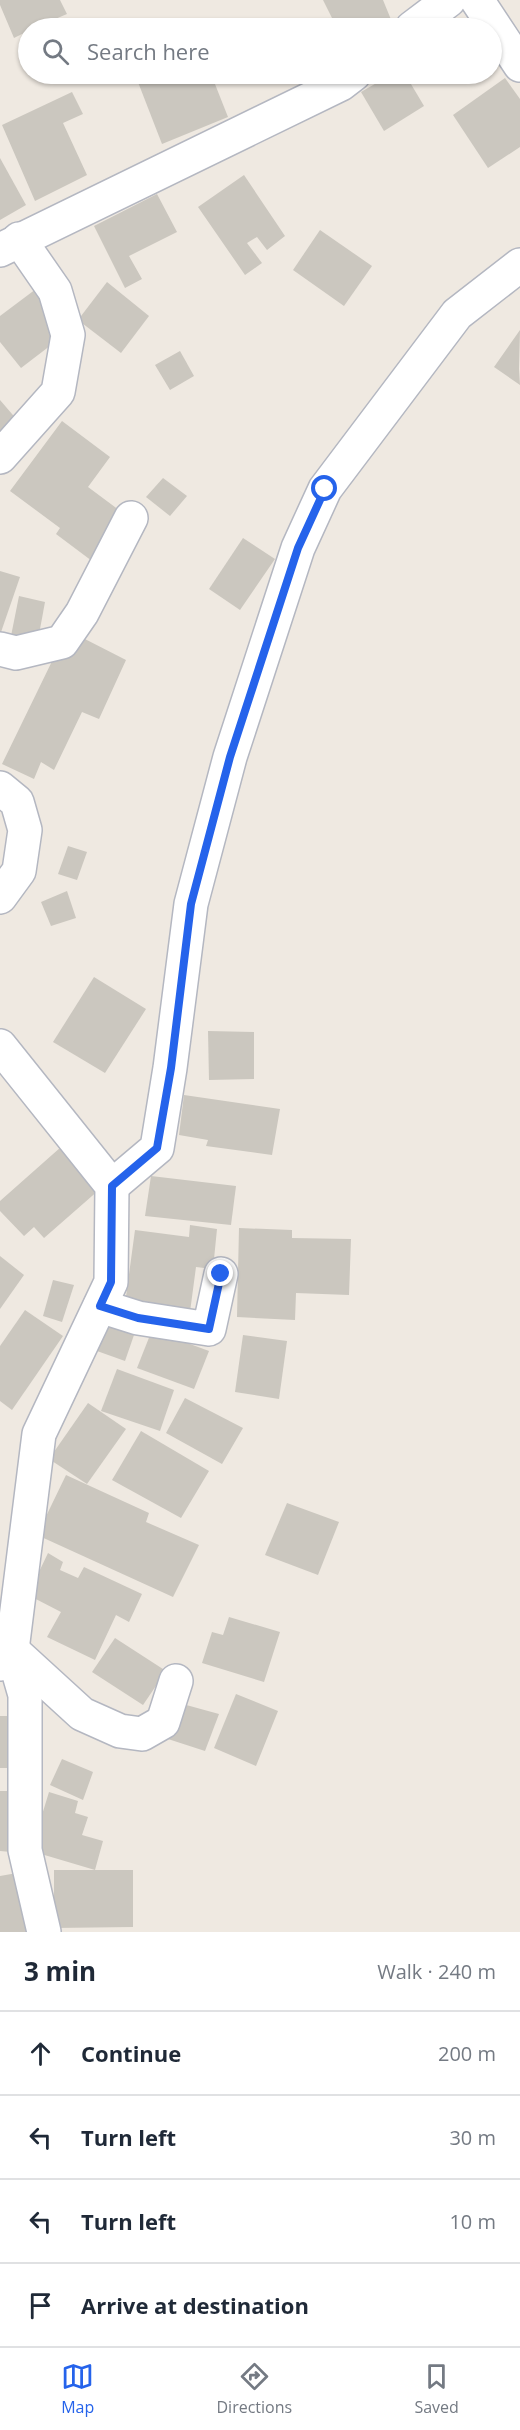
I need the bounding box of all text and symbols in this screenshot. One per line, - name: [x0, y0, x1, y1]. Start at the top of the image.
- search box: [18, 18, 502, 84]
- icon: search: [39, 35, 72, 68]
- text: Search here: [87, 36, 210, 66]
- route start: [311, 475, 337, 501]
- route end: [207, 1260, 233, 1286]
- text: 3 min: [24, 1953, 96, 1989]
- text: Walk · 240 m: [377, 1958, 496, 1985]
- icon: ahead: [24, 2037, 57, 2070]
- text: Continue: [81, 2038, 181, 2068]
- text: 200 m: [438, 2040, 496, 2067]
- icon: left: [24, 2121, 57, 2154]
- text: Turn left: [81, 2122, 176, 2152]
- text: 30 m: [449, 2124, 496, 2151]
- icon: left: [24, 2205, 57, 2238]
- text: Turn left: [81, 2206, 176, 2236]
- text: 10 m: [449, 2208, 496, 2235]
- icon: arrive: [24, 2289, 57, 2322]
- text: Arrive at destination: [81, 2290, 309, 2320]
- tab: Map: [61, 2360, 94, 2418]
- tab: Directions: [217, 2360, 292, 2418]
- tab: Saved: [414, 2360, 459, 2418]

